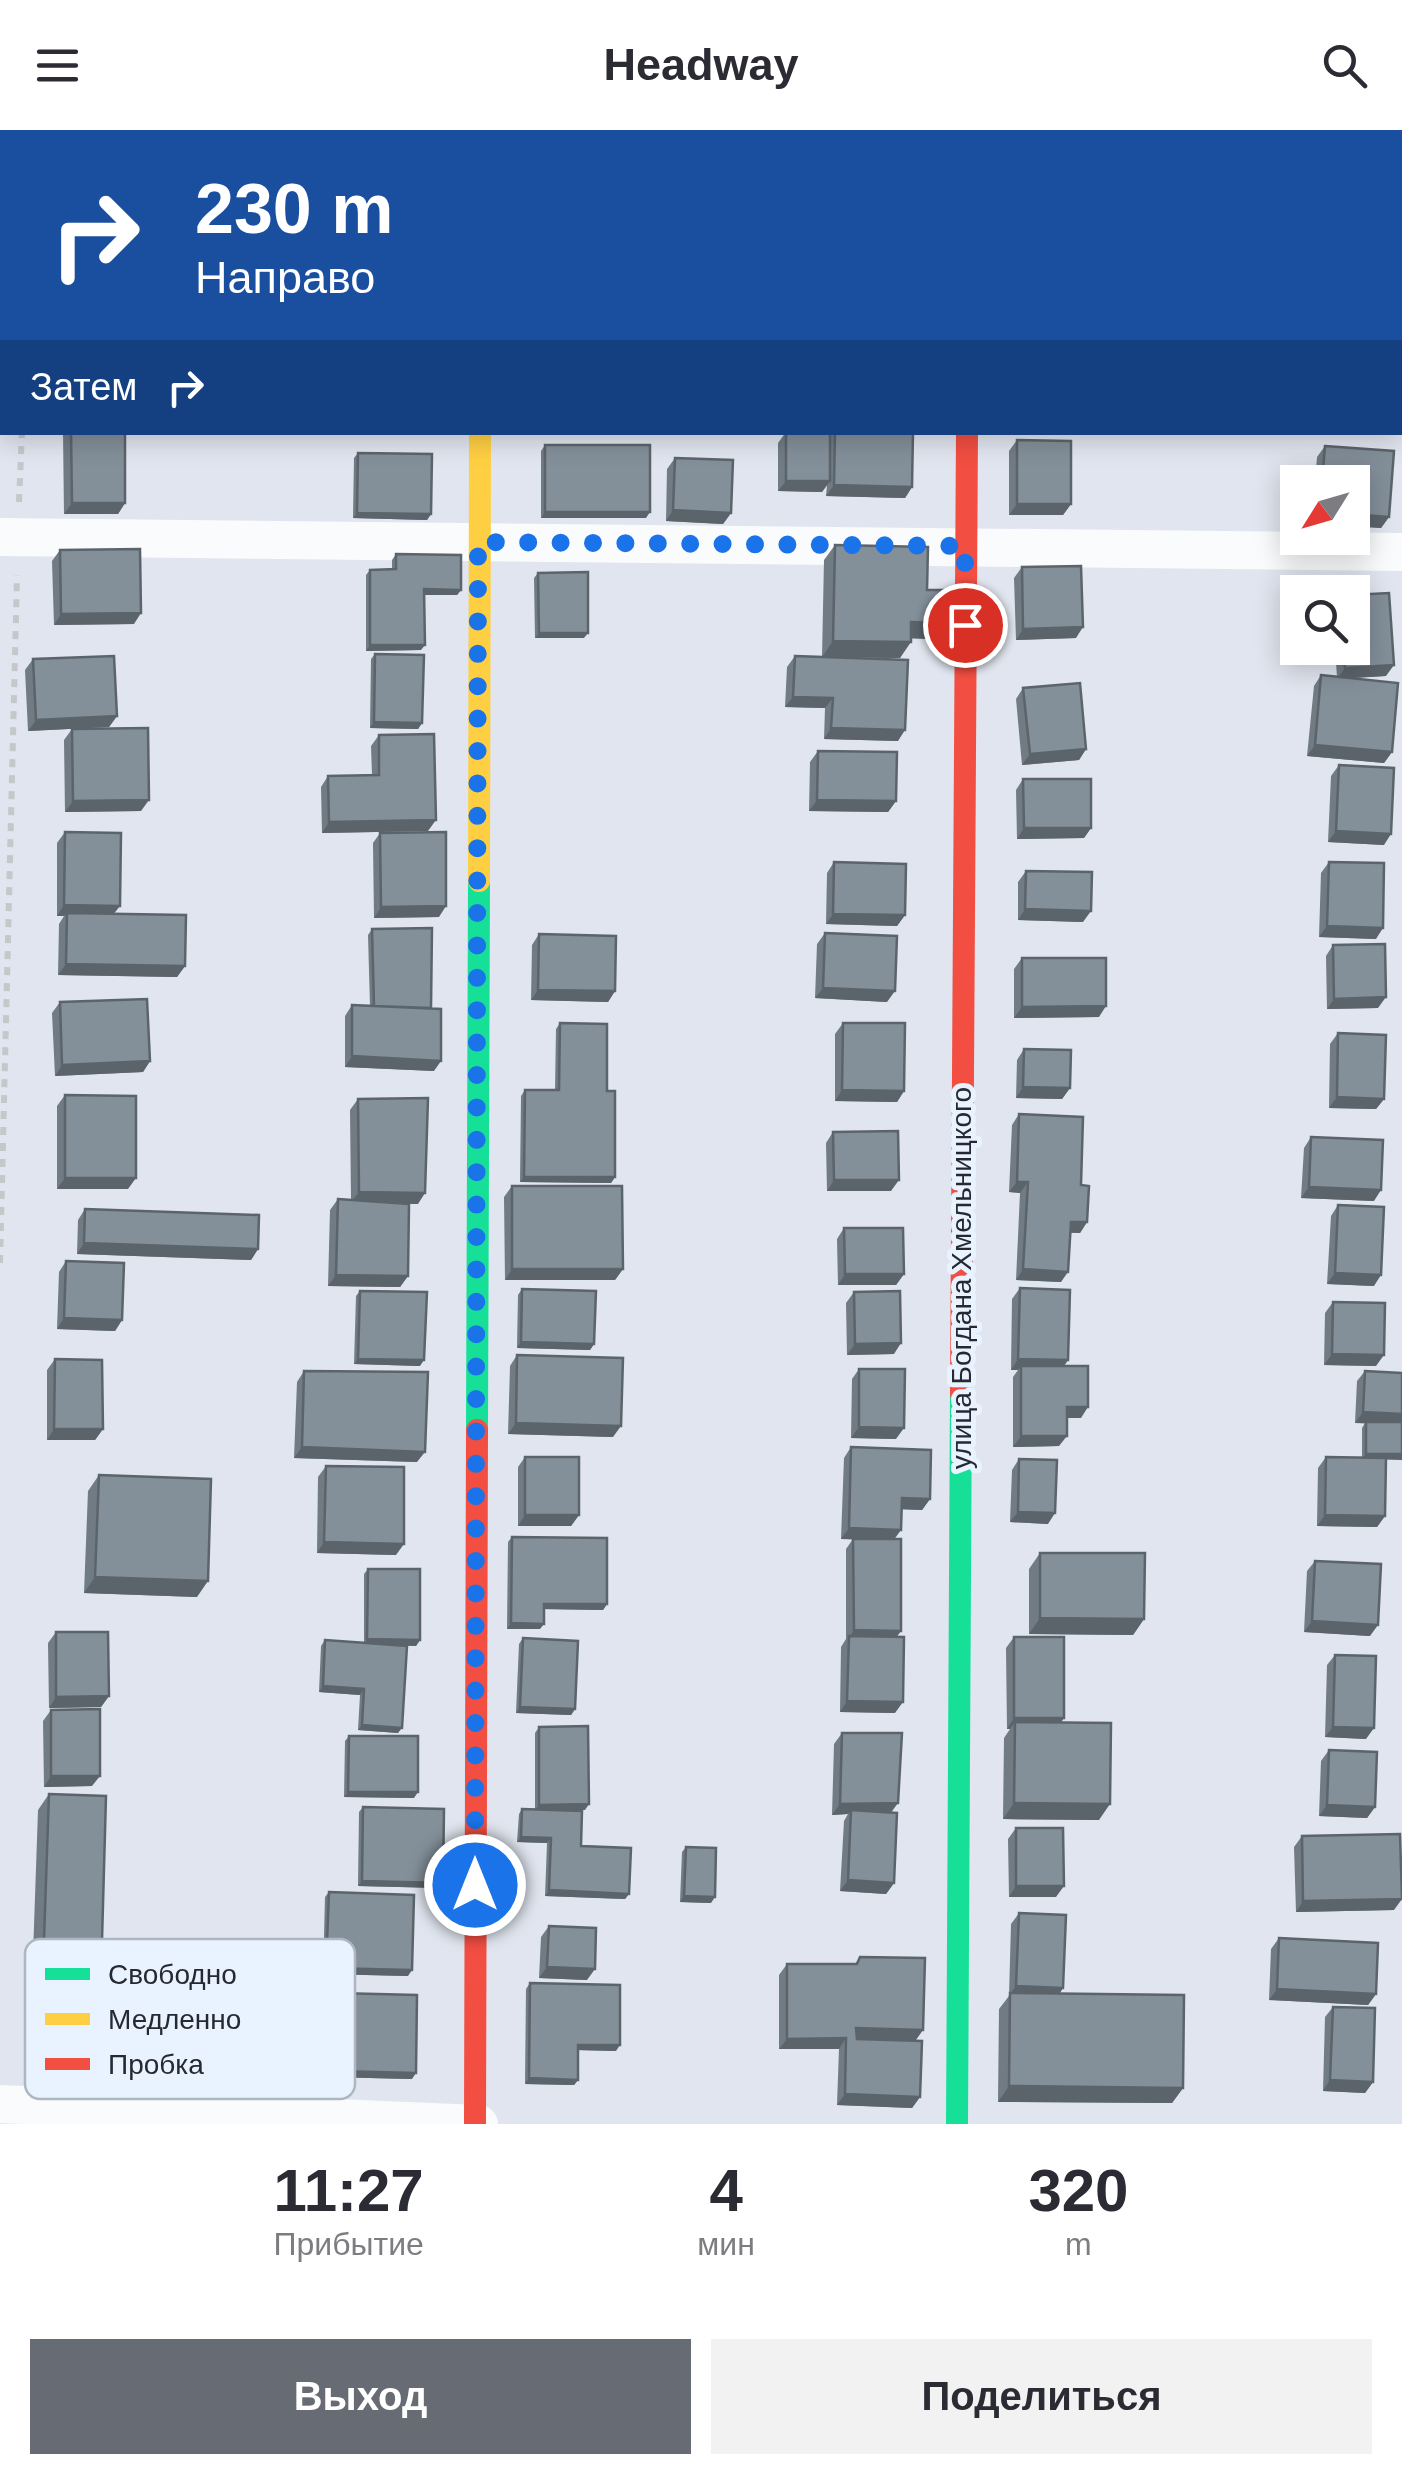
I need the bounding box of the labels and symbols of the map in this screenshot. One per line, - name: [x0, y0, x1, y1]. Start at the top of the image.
- north arrow: [1280, 465, 1370, 555]
- pin: [923, 583, 1008, 668]
- street label: улица Богдана Хмельницкого: [946, 1087, 977, 1469]
- position arrow: [423, 1833, 527, 1937]
- legend: [25, 1939, 355, 2099]
- text: Свободно: [108, 1959, 237, 1990]
- text: Медленно: [108, 2004, 241, 2035]
- text: Пробка: [108, 2049, 204, 2080]

